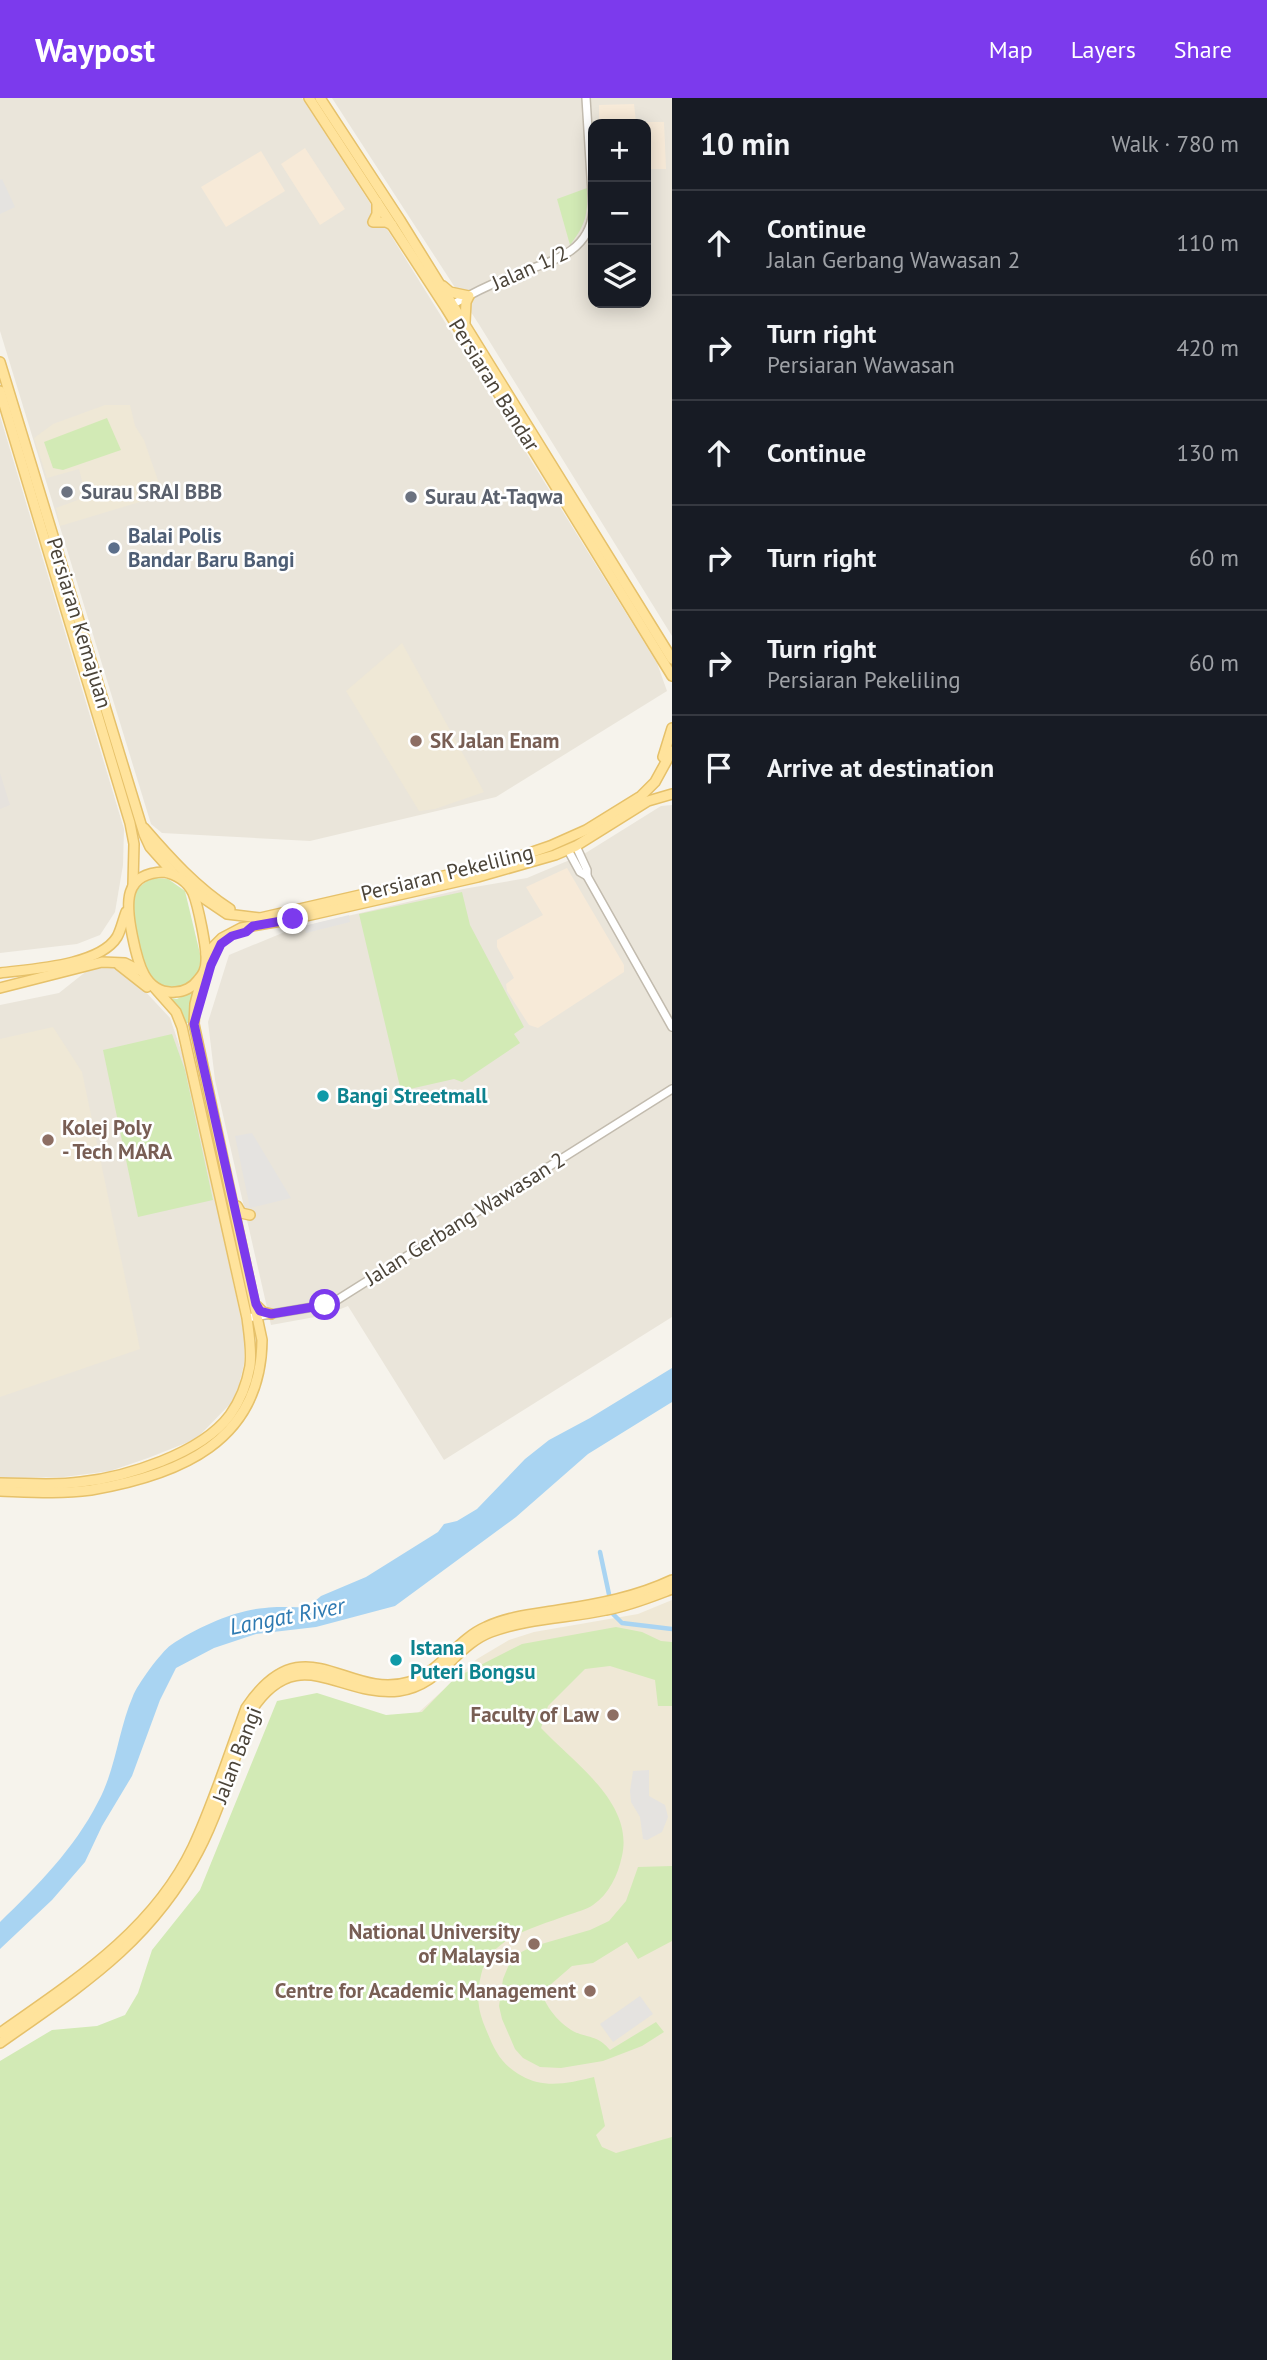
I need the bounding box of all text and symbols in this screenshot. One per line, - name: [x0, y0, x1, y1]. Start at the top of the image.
- text: Waypost: [35, 28, 155, 71]
- text: Map: [989, 34, 1033, 65]
- text: Layers: [1071, 34, 1136, 65]
- text: Share: [1174, 34, 1232, 65]
- map controls: [588, 119, 651, 308]
- button: +: [588, 119, 651, 182]
- text: 10 min: [700, 124, 790, 163]
- text: Walk · 780 m: [1112, 129, 1239, 158]
- button: −: [588, 182, 651, 245]
- text: Continue: [767, 212, 866, 245]
- icon: ahead: [700, 224, 738, 262]
- text: 110 m: [1177, 228, 1239, 257]
- street label: Jalan 1/2: [487, 239, 572, 297]
- button: layers: [588, 245, 651, 308]
- text: Jalan Gerbang Wawasan 2: [767, 245, 1020, 274]
- street label: Persiaran Bandar: [443, 313, 546, 456]
- text: Turn right: [767, 317, 876, 350]
- icon: right: [700, 329, 738, 367]
- text: 420 m: [1177, 333, 1239, 362]
- text: Persiaran Wawasan: [767, 350, 955, 379]
- icon: ahead: [700, 434, 738, 472]
- text: Continue: [767, 436, 866, 469]
- text: 130 m: [1177, 438, 1239, 467]
- place label: Surau SRAI BBB: [81, 478, 222, 505]
- place label: Surau At-Taqwa: [425, 483, 563, 510]
- marker: Surau SRAI BBB: [59, 484, 75, 500]
- marker: Surau At-Taqwa: [403, 489, 419, 505]
- place label: Balai Polis Bandar Baru Bangi: [128, 522, 295, 573]
- street label: Persiaran Kemajuan: [41, 534, 118, 711]
- icon: right: [700, 539, 738, 577]
- marker: Balai Polis Bandar Baru Bangi: [106, 540, 122, 556]
- text: Turn right: [767, 541, 876, 574]
- text: 60 m: [1189, 543, 1239, 572]
- text: Turn right: [767, 632, 876, 665]
- icon: right: [700, 644, 738, 682]
- text: 60 m: [1189, 648, 1239, 677]
- text: Persiaran Pekeliling: [767, 665, 961, 694]
- place label: SK Jalan Enam: [430, 727, 559, 754]
- marker: SK Jalan Enam: [408, 733, 424, 749]
- icon: arrive: [700, 749, 738, 787]
- text: Arrive at destination: [767, 751, 994, 784]
- street label: Persiaran Pekeliling: [358, 838, 536, 907]
- route end: [277, 903, 308, 934]
- place label: Bangi Streetmall: [337, 1082, 488, 1109]
- marker: Bangi Streetmall: [315, 1088, 331, 1104]
- place label: Kolej Poly - Tech MARA: [62, 1114, 172, 1165]
- marker: Kolej Poly - Tech MARA: [40, 1132, 56, 1148]
- street label: Jalan Gerbang Wawasan 2: [359, 1146, 570, 1292]
- route start: [309, 1289, 340, 1320]
- water label: Langat River: [227, 1590, 348, 1641]
- place label: Istana Puteri Bongsu: [410, 1634, 535, 1685]
- marker: Istana Puteri Bongsu: [388, 1652, 404, 1668]
- place label: Faculty of Law: [470, 1701, 600, 1728]
- street label: Jalan Bangi: [205, 1703, 267, 1808]
- marker: Faculty of Law: [605, 1707, 621, 1723]
- place label: National University of Malaysia: [349, 1918, 521, 1969]
- marker: National University of Malaysia: [526, 1936, 542, 1952]
- place label: Centre for Academic Management: [275, 1977, 577, 2004]
- marker: Centre for Academic Management: [582, 1983, 598, 1999]

